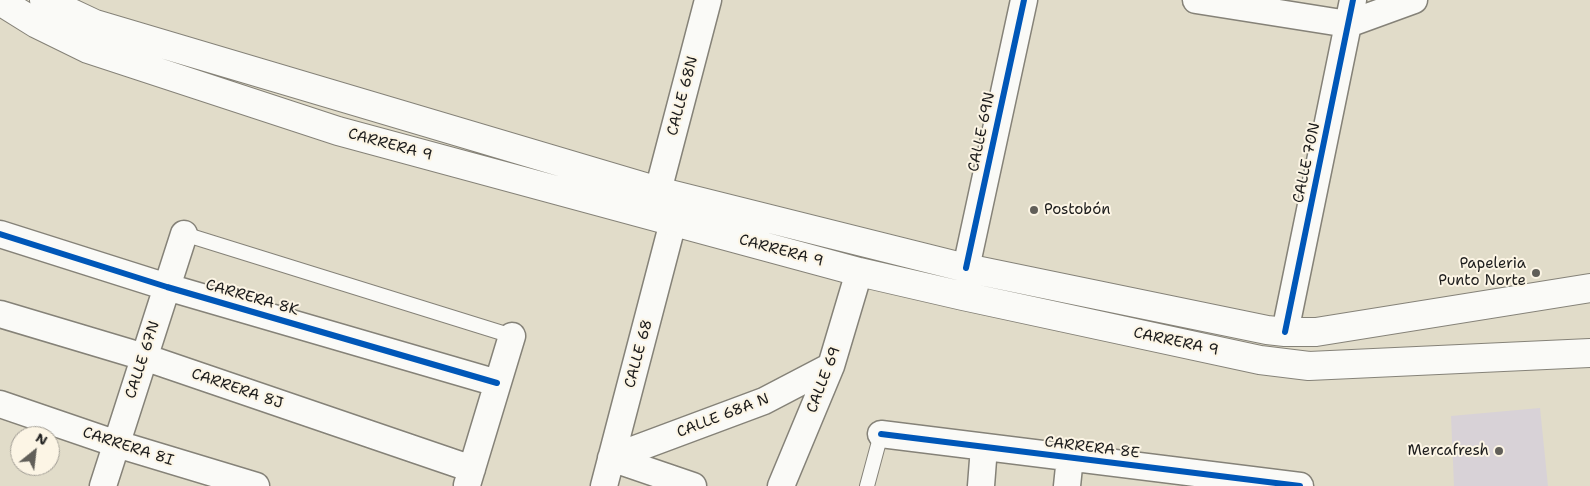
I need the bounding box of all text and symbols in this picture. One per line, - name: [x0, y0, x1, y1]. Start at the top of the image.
- street label: CALLE 68N: [664, 54, 702, 138]
- street label: CALLE 69N: [965, 91, 999, 173]
- street label: CALLE 70N: [1290, 121, 1324, 205]
- street label: CARRERA 9: [346, 125, 434, 165]
- place label: Postobón: [1044, 201, 1110, 219]
- marker: Postobón: [1028, 204, 1040, 216]
- street label: CARRERA 9: [737, 231, 825, 271]
- place label: Papeleria Punto Norte: [1438, 255, 1526, 290]
- marker: Papeleria Punto Norte: [1530, 267, 1542, 279]
- street label: CARRERA 8K: [203, 276, 301, 320]
- street label: CALLE 68: [621, 318, 657, 390]
- street label: CALLE 67N: [122, 319, 164, 401]
- street label: CARRERA 9: [1132, 324, 1220, 360]
- street label: CALLE 69: [803, 344, 845, 416]
- street label: CARRERA 8J: [189, 365, 285, 413]
- street label: CALLE 68A N: [674, 390, 772, 442]
- street label: CARRERA 8I: [80, 424, 176, 470]
- north arrow: [10, 426, 60, 476]
- text: N: [33, 428, 51, 449]
- street label: CARRERA 8E: [1043, 433, 1141, 463]
- place label: Mercafresh: [1407, 442, 1489, 460]
- marker: Mercafresh: [1493, 445, 1505, 457]

